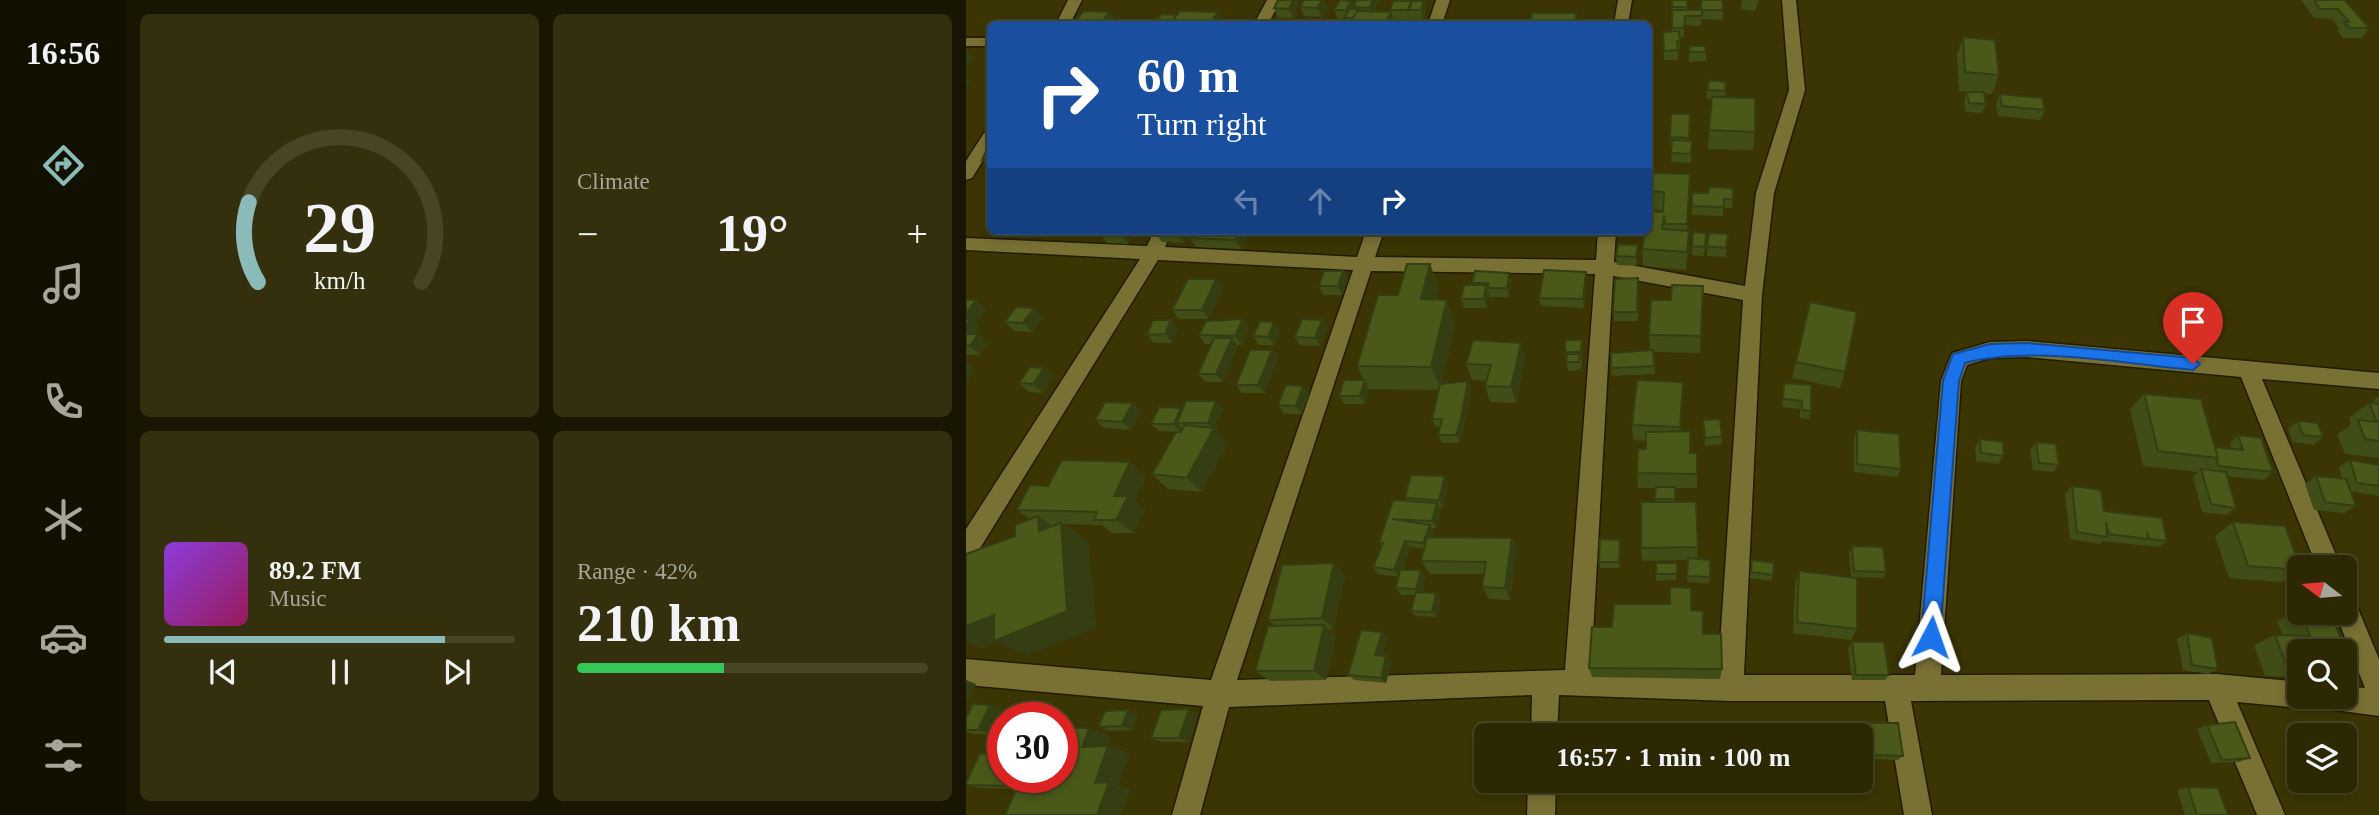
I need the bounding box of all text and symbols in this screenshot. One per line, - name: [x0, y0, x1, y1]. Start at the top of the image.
- text: 16:56: [26, 35, 100, 71]
- text: 60 m: [1137, 48, 1239, 103]
- icon: right: [1022, 49, 1113, 140]
- text: Turn right: [1137, 106, 1267, 142]
- icon: directions: [39, 141, 88, 190]
- text: Climate: [577, 169, 650, 194]
- icon: left: [1228, 182, 1266, 220]
- icon: ahead: [1301, 182, 1339, 220]
- icon: right: [1374, 182, 1412, 220]
- text: 29: [303, 187, 376, 268]
- text: 19°: [716, 205, 789, 262]
- text: −: [577, 213, 598, 255]
- text: +: [907, 213, 928, 255]
- icon: music: [39, 259, 88, 308]
- text: km/h: [314, 266, 366, 293]
- pin: [2163, 292, 2223, 364]
- icon: arrive: [2174, 303, 2212, 341]
- icon: phone: [39, 377, 88, 426]
- icon: climate: [39, 495, 88, 544]
- north arrow: [2287, 555, 2357, 625]
- map controls: [2287, 555, 2357, 793]
- text: 89.2 FM: [269, 556, 361, 585]
- text: Range · 42%: [577, 559, 697, 584]
- text: Music: [269, 586, 327, 611]
- text: 210 km: [577, 595, 740, 652]
- position arrow: [1894, 600, 1968, 674]
- icon: car: [39, 613, 88, 662]
- button: search: [2287, 639, 2357, 709]
- icon: previous: [204, 653, 242, 691]
- icon: pause: [321, 653, 359, 691]
- icon: next: [438, 653, 476, 691]
- speed limit sign: 30: [987, 702, 1078, 793]
- button: layers: [2287, 723, 2357, 793]
- icon: filters: [39, 731, 88, 780]
- text: 16:57 · 1 min · 100 m: [1557, 743, 1791, 772]

